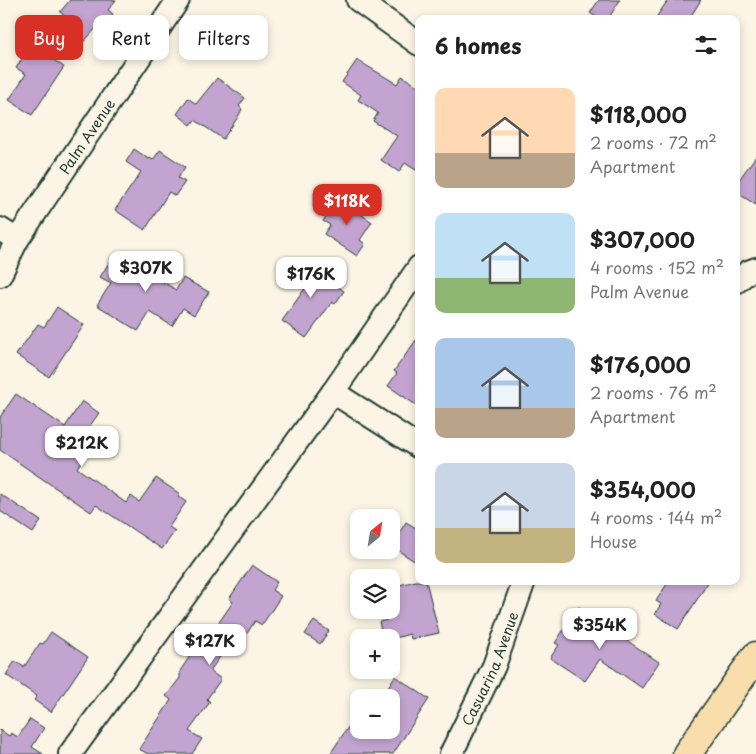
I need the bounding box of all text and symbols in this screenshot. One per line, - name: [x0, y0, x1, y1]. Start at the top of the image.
- chip: Buy: [15, 15, 83, 60]
- chip: Rent: [93, 15, 169, 60]
- chip: Filters: [179, 15, 268, 60]
- text: 6 homes: [435, 29, 521, 61]
- icon: filters: [692, 31, 720, 59]
- street label: Palm Avenue: [54, 94, 120, 178]
- text: $118,000: [590, 98, 687, 130]
- icon: home: [475, 108, 535, 168]
- text: 2 rooms · 72 m²: [590, 130, 717, 154]
- text: Apartment: [590, 154, 675, 178]
- pin: $118K: [312, 184, 382, 226]
- text: $118K: [324, 188, 370, 212]
- text: $307,000: [590, 223, 695, 255]
- icon: home: [475, 233, 535, 293]
- pin: $307K: [111, 250, 181, 293]
- text: $307K: [119, 255, 173, 279]
- text: 4 rooms · 152 m²: [590, 255, 724, 279]
- pin: $176K: [276, 256, 346, 299]
- text: $176K: [287, 261, 335, 285]
- text: Palm Avenue: [590, 279, 689, 303]
- text: $176,000: [590, 348, 691, 380]
- icon: home: [475, 358, 535, 418]
- text: 2 rooms · 76 m²: [590, 380, 717, 404]
- text: Apartment: [590, 404, 675, 428]
- pin: $212K: [47, 426, 117, 468]
- text: $212K: [56, 430, 108, 454]
- text: $354,000: [590, 473, 696, 505]
- icon: home: [475, 483, 535, 543]
- text: 4 rooms · 144 m²: [590, 505, 722, 529]
- north arrow: [350, 509, 400, 559]
- map controls: [350, 509, 400, 739]
- text: House: [590, 529, 637, 553]
- button: layers: [350, 569, 400, 619]
- street label: Casuarina Avenue: [456, 608, 523, 729]
- pin: $354K: [565, 608, 635, 650]
- text: $354K: [573, 612, 627, 636]
- pin: $127K: [175, 624, 245, 666]
- text: $127K: [185, 628, 235, 652]
- button: +: [350, 629, 400, 679]
- button: −: [350, 689, 400, 739]

